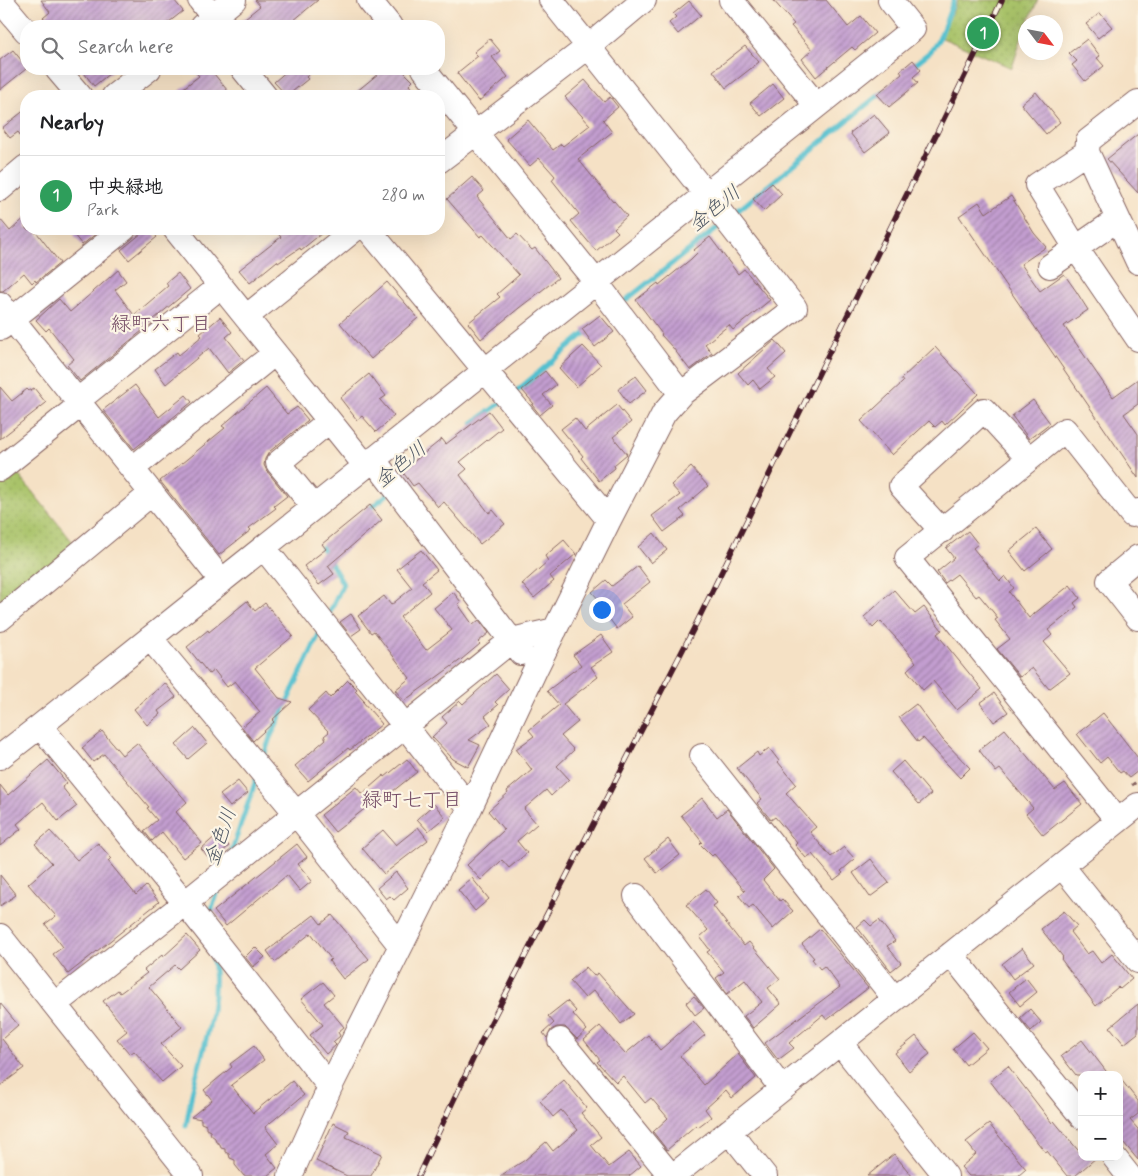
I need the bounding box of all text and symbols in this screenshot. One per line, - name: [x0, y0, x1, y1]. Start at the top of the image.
- pin: 1: [967, 14, 999, 52]
- north arrow: [1018, 15, 1063, 60]
- search box: [20, 20, 445, 75]
- icon: search: [38, 34, 66, 62]
- text: Search here: [78, 35, 174, 60]
- text: Nearby: [40, 109, 104, 137]
- text: 中央緑地: [87, 175, 163, 200]
- water label: 金色川: [683, 180, 747, 238]
- text: 1: [52, 185, 60, 206]
- text: 280 m: [382, 185, 425, 206]
- text: Park: [87, 200, 119, 221]
- district label: 緑町六丁目: [111, 311, 211, 338]
- water label: 金色川: [369, 436, 433, 494]
- your location: [589, 597, 615, 623]
- district label: 緑町七丁目: [362, 787, 462, 814]
- water label: 金色川: [198, 804, 244, 870]
- map controls: [1078, 1071, 1123, 1161]
- button: +: [1078, 1071, 1123, 1116]
- button: −: [1078, 1116, 1123, 1161]

